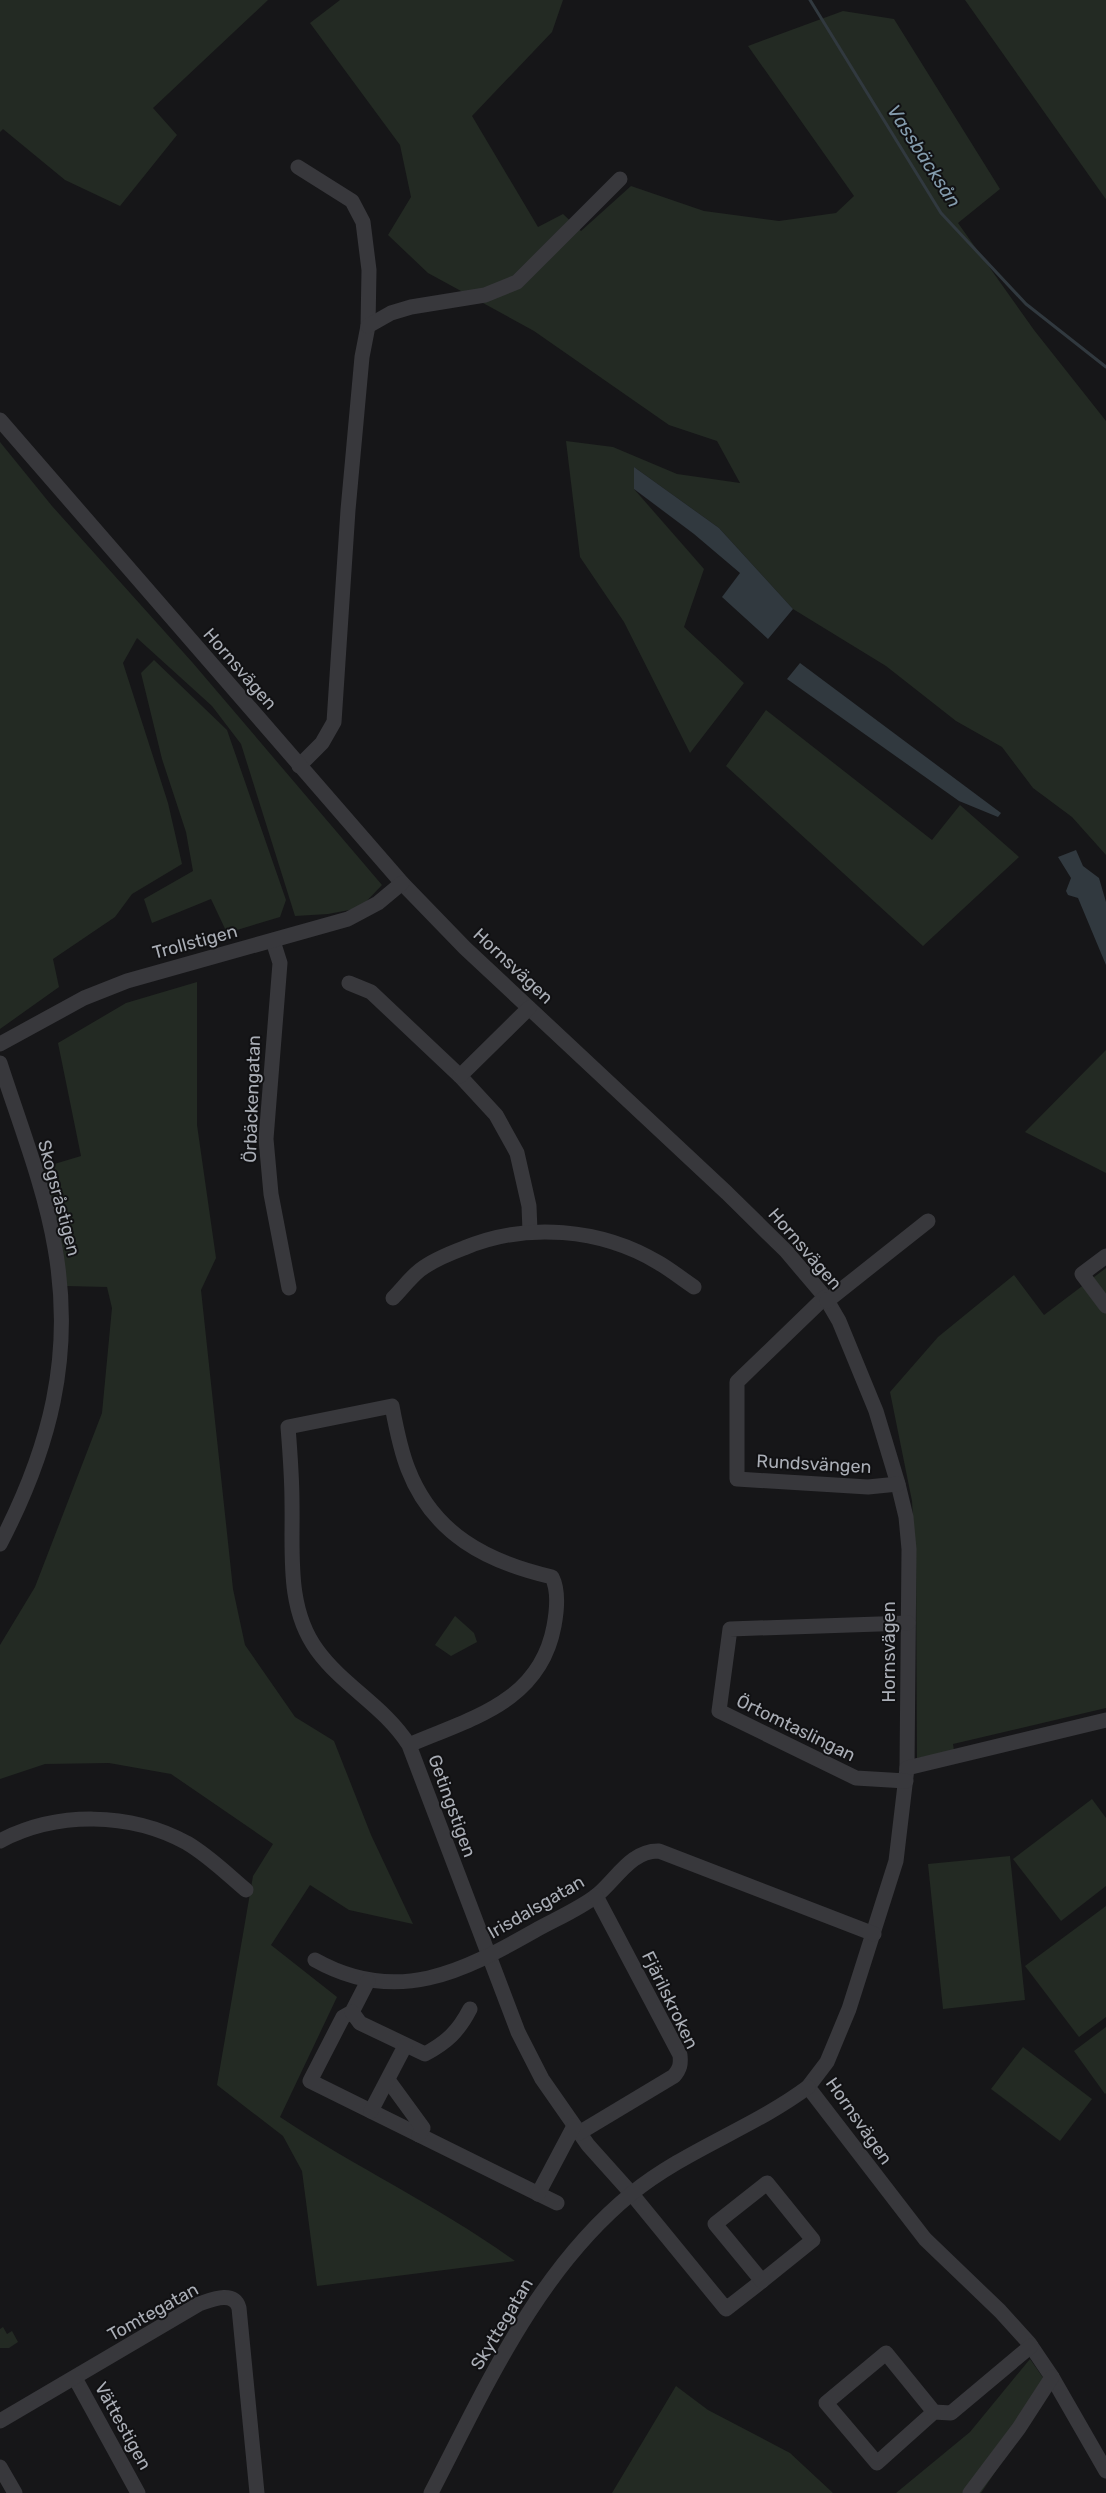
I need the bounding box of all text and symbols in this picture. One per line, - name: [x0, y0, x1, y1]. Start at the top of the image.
- water label: Vassbäcksån: [882, 100, 966, 212]
- street label: Hornsvägen: [199, 624, 281, 714]
- street label: Trollstigen: [150, 920, 240, 964]
- street label: Hornsvägen: [469, 923, 557, 1009]
- street label: Örbäckengatan: [239, 1035, 265, 1163]
- street label: Skogsråstigen: [33, 1138, 85, 1258]
- street label: Hornsvägen: [764, 1204, 846, 1294]
- street label: Rundsvängen: [756, 1450, 872, 1478]
- street label: Hornsvägen: [878, 1601, 900, 1703]
- street label: Örtomtaslingan: [733, 1690, 859, 1766]
- street label: Getingstigen: [423, 1752, 481, 1860]
- street label: Irisdalsgatan: [484, 1870, 588, 1944]
- street label: Fjärilskroken: [637, 1948, 703, 2052]
- street label: Hornsvägen: [821, 2073, 897, 2169]
- street label: Skyttegatan: [466, 2274, 538, 2374]
- street label: Tomtegatan: [104, 2278, 202, 2346]
- street label: Vättestigen: [90, 2378, 156, 2474]

